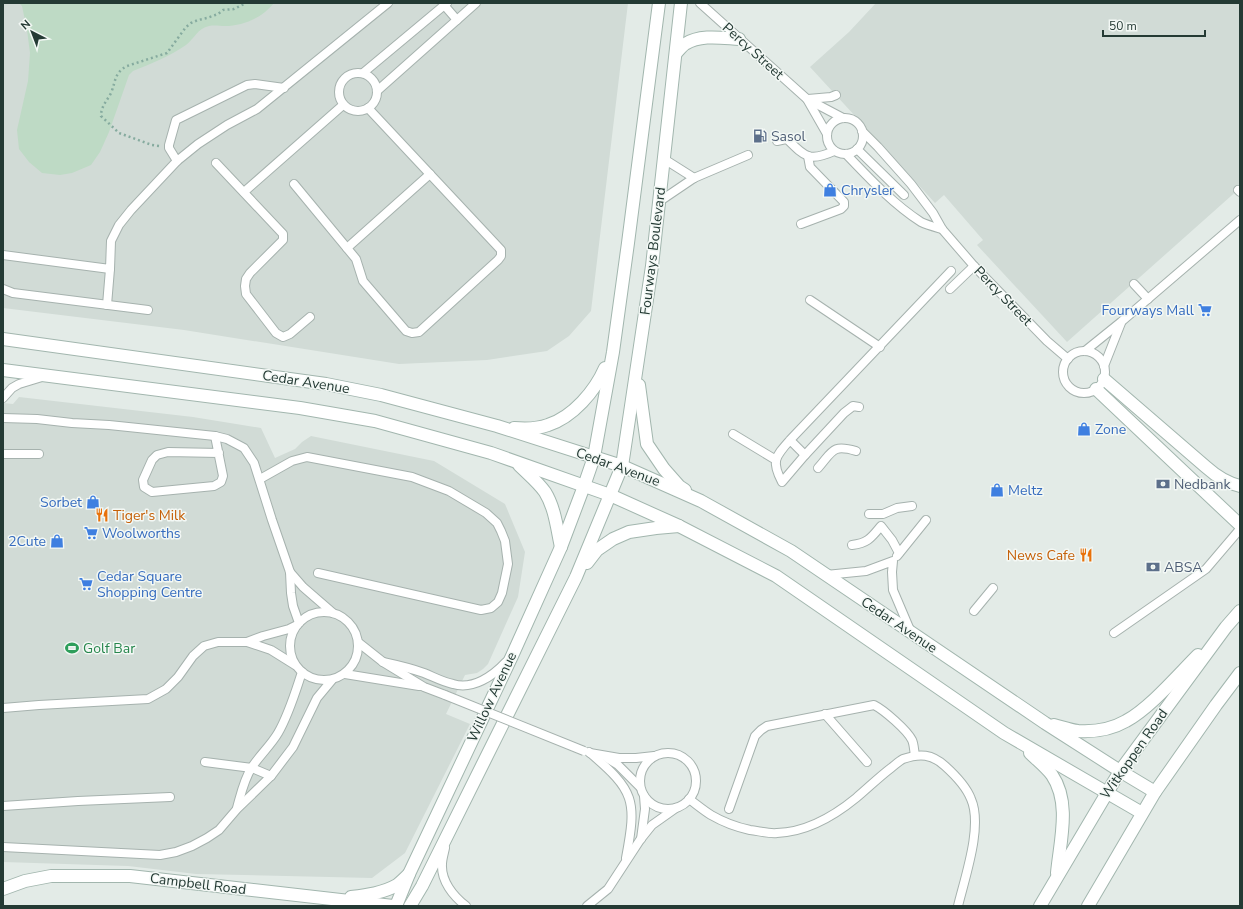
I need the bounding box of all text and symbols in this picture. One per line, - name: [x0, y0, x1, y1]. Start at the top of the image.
- north arrow: [12, 12, 52, 52]
- scale bar: [1103, 12, 1205, 38]
- text: N: [18, 17, 34, 33]
- street label: Percy Street: [718, 18, 788, 84]
- text: 50 m: [1109, 18, 1137, 34]
- place label: Sasol: [771, 127, 807, 146]
- fuel station icon: Sasol: [752, 128, 768, 144]
- place label: Chrysler: [841, 181, 894, 200]
- shop icon: Chrysler: [822, 182, 838, 198]
- street label: Fourways Boulevard: [636, 186, 670, 316]
- street label: Percy Street: [970, 262, 1036, 330]
- place label: Fourways Mall: [1101, 301, 1195, 320]
- supermarket icon: Fourways Mall: [1197, 302, 1213, 318]
- street label: Cedar Avenue: [261, 366, 351, 398]
- place label: Zone: [1095, 420, 1126, 439]
- shop icon: Zone: [1076, 421, 1092, 437]
- street label: Cedar Avenue: [573, 443, 663, 491]
- place label: Nedbank: [1174, 475, 1232, 494]
- bank icon: Nedbank: [1155, 476, 1171, 492]
- place label: Meltz: [1008, 481, 1043, 500]
- shop icon: Meltz: [989, 482, 1005, 498]
- place label: Sorbet: [40, 493, 82, 512]
- shop icon: Sorbet: [85, 494, 101, 510]
- place label: Tiger's Milk: [113, 506, 186, 525]
- restaurant icon: Tiger's Milk: [94, 507, 110, 523]
- place label: Woolworths: [102, 524, 181, 543]
- supermarket icon: Woolworths: [83, 525, 99, 541]
- place label: 2Cute: [8, 532, 46, 551]
- shop icon: 2Cute: [49, 533, 65, 549]
- place label: News Cafe: [1007, 546, 1075, 565]
- restaurant icon: News Cafe: [1078, 547, 1094, 563]
- place label: ABSA: [1164, 558, 1202, 577]
- bank icon: ABSA: [1145, 559, 1161, 575]
- place label: Cedar Square Shopping Centre: [97, 567, 202, 602]
- supermarket icon: Cedar Square Shopping Centre: [78, 576, 94, 592]
- street label: Cedar Avenue: [857, 592, 941, 658]
- place label: Golf Bar: [83, 639, 135, 658]
- sports icon: Golf Bar: [64, 640, 80, 656]
- street label: Willow Avenue: [463, 649, 521, 745]
- street label: Witkoppen Road: [1096, 705, 1172, 803]
- street label: Campbell Road: [149, 869, 247, 899]

